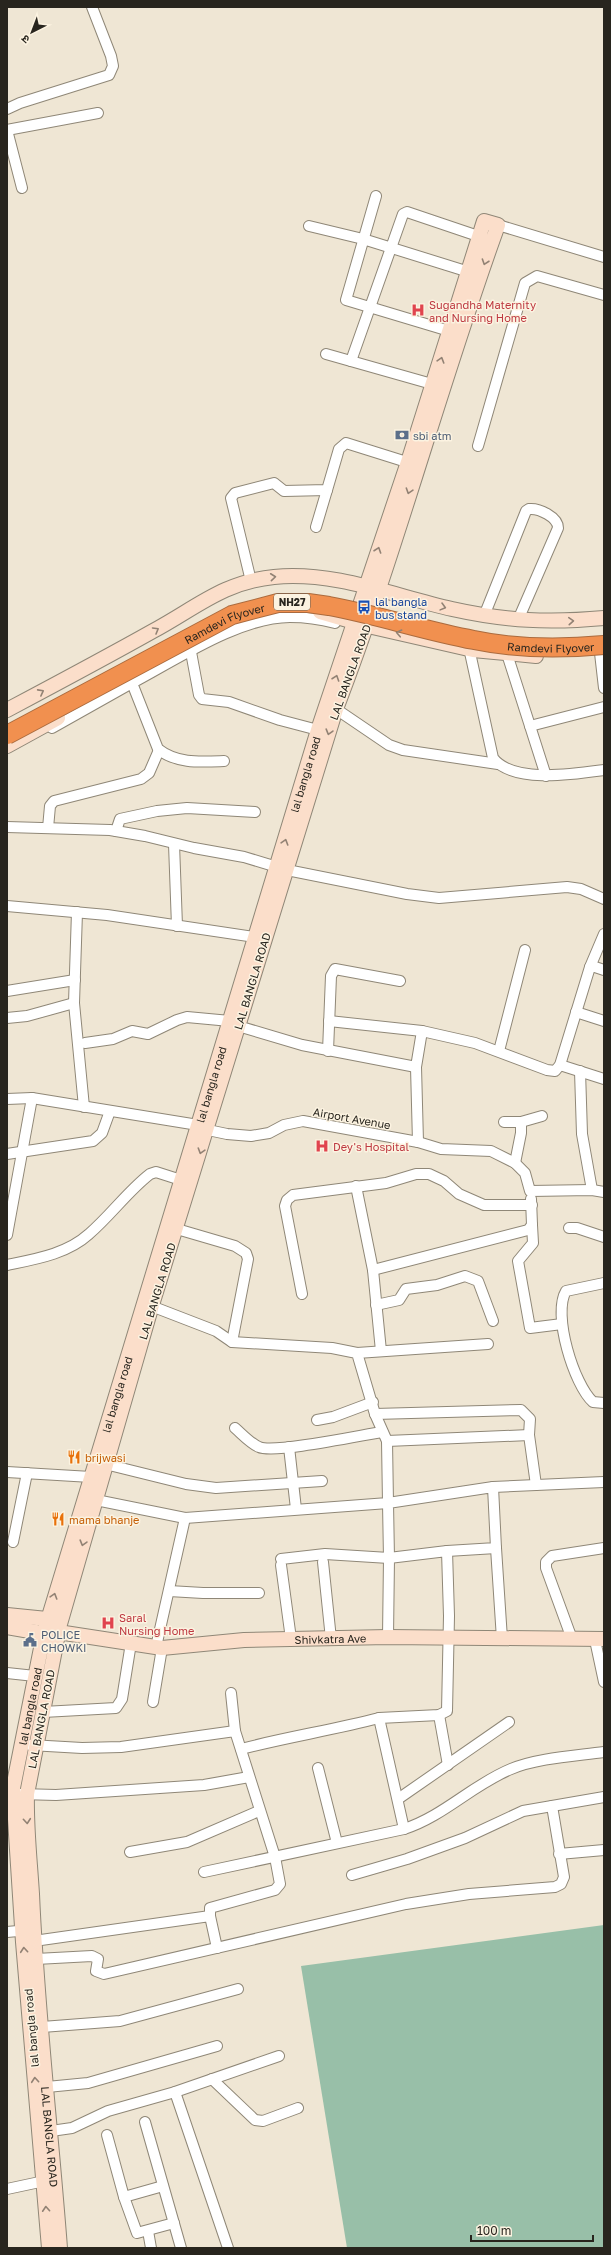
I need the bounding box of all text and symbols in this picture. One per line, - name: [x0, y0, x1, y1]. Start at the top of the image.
- north arrow: [12, 12, 52, 52]
- text: उ: [18, 32, 32, 47]
- one-way arrow: [481, 258, 490, 265]
- place label: Sugandha Maternity and Nursing Home: [429, 298, 536, 324]
- hospital icon: Sugandha Maternity and Nursing Home: [410, 302, 426, 318]
- one-way arrow: [436, 356, 445, 363]
- bank icon: sbi atm: [394, 427, 410, 443]
- place label: sbi atm: [413, 429, 452, 442]
- one-way arrow: [405, 488, 414, 495]
- one-way arrow: [373, 546, 382, 553]
- one-way arrow: [270, 573, 276, 582]
- road number: NH27: [274, 594, 310, 610]
- place label: lal bangla bus stand: [375, 595, 427, 621]
- bus stop icon: lal bangla bus stand: [356, 599, 372, 615]
- street label: Ramdevi Flyover: [182, 600, 267, 646]
- one-way arrow: [440, 602, 446, 610]
- one-way arrow: [568, 616, 574, 625]
- street label: LAL BANGLA ROAD: [327, 622, 373, 722]
- one-way arrow: [152, 627, 159, 634]
- one-way arrow: [396, 629, 403, 638]
- street label: Ramdevi Flyover: [507, 639, 595, 654]
- one-way arrow: [331, 675, 340, 682]
- one-way arrow: [37, 689, 45, 696]
- one-way arrow: [325, 728, 334, 735]
- street label: lal bangla road: [287, 735, 322, 814]
- one-way arrow: [280, 839, 289, 846]
- street label: LAL BANGLA ROAD: [231, 931, 273, 1031]
- street label: lal bangla road: [193, 1045, 228, 1124]
- street label: Airport Avenue: [312, 1105, 392, 1131]
- hospital icon: Dey's Hospital: [314, 1138, 330, 1154]
- place label: Dey's Hospital: [333, 1140, 410, 1153]
- one-way arrow: [197, 1147, 206, 1154]
- street label: LAL BANGLA ROAD: [136, 1241, 178, 1341]
- street label: lal bangla road: [99, 1355, 134, 1434]
- restaurant icon: brijwasi: [66, 1449, 82, 1465]
- place label: brijwasi: [85, 1451, 126, 1464]
- restaurant icon: mama bhanje: [50, 1511, 66, 1527]
- place label: mama bhanje: [69, 1513, 140, 1526]
- one-way arrow: [79, 1540, 88, 1547]
- one-way arrow: [49, 1592, 58, 1599]
- place label: Saral Nursing Home: [119, 1611, 194, 1637]
- hospital icon: Saral Nursing Home: [100, 1615, 116, 1631]
- place label: POLICE CHOWKI: [41, 1628, 86, 1654]
- street label: Shivkatra Ave: [294, 1631, 366, 1645]
- public building icon: POLICE CHOWKI: [22, 1632, 38, 1648]
- street label: lal bangla road: [15, 1666, 43, 1746]
- street label: LAL BANGLA ROAD: [25, 1668, 57, 1770]
- one-way arrow: [22, 1818, 31, 1824]
- one-way arrow: [19, 1947, 28, 1953]
- street label: lal bangla road: [21, 1988, 41, 2068]
- one-way arrow: [31, 2077, 40, 2083]
- street label: LAL BANGLA ROAD: [39, 2086, 61, 2188]
- one-way arrow: [42, 2206, 51, 2212]
- scale bar: [471, 2217, 593, 2243]
- text: 100 m: [477, 2223, 511, 2238]

